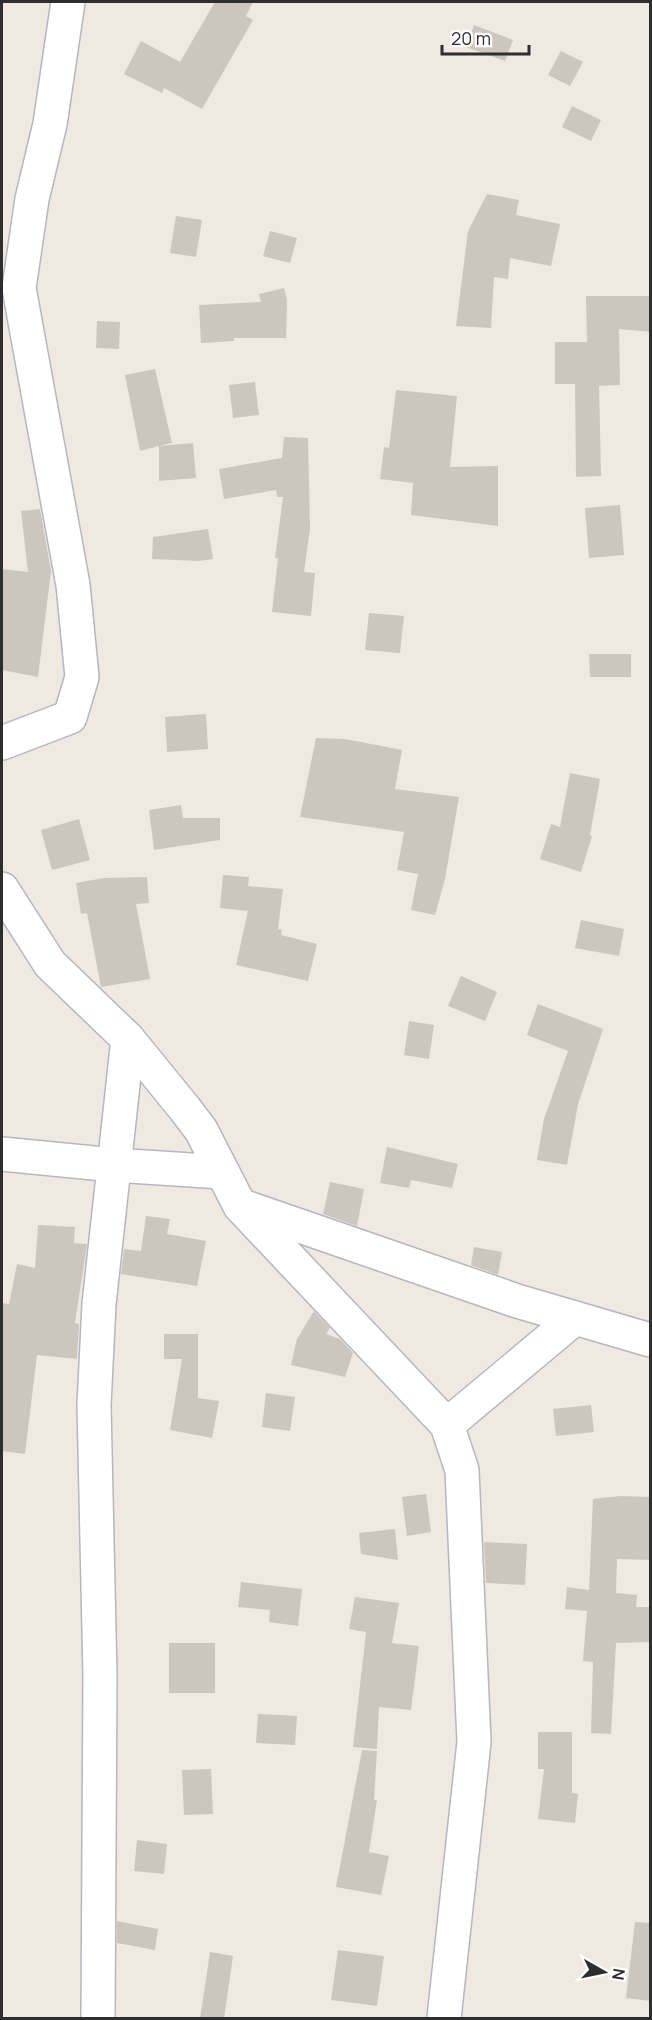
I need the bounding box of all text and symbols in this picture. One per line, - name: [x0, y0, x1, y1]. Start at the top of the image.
- scale bar: [442, 18, 529, 56]
- text: 20 m: [451, 26, 491, 50]
- north arrow: [574, 1942, 634, 2002]
- text: N: [607, 1967, 631, 1982]

